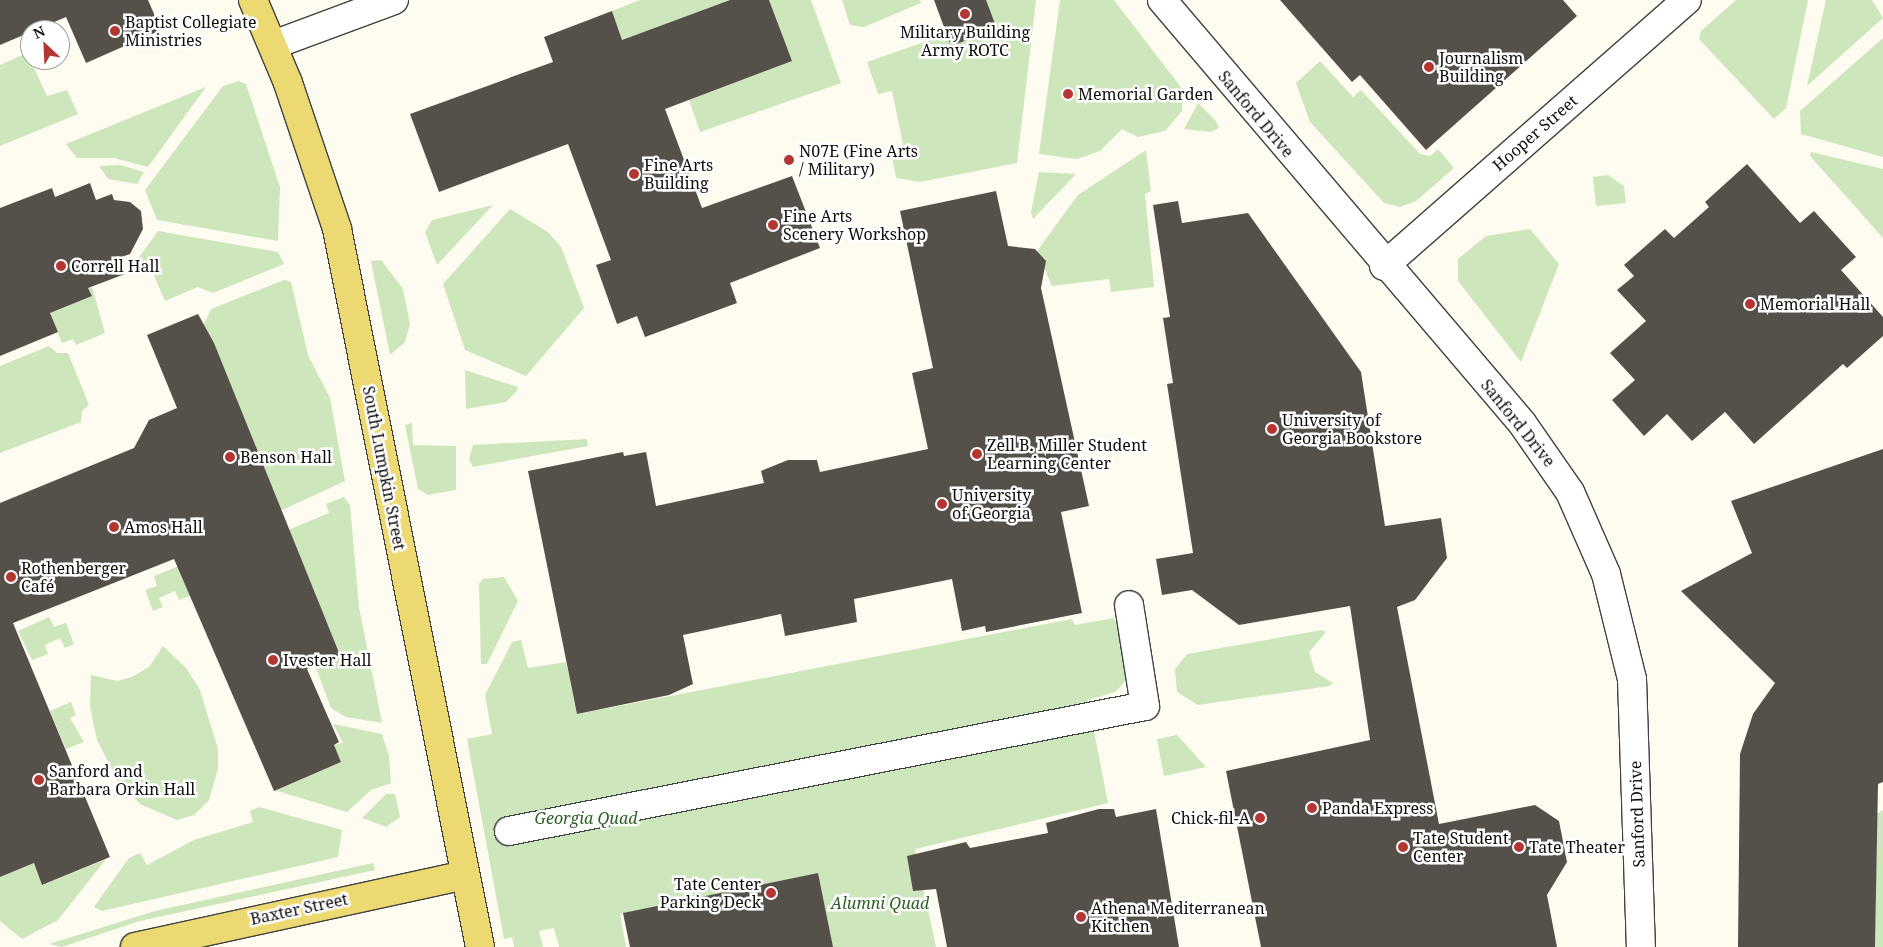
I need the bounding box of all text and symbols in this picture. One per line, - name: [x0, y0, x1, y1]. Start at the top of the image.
- marker: Military Building Army ROTC: [959, 8, 971, 20]
- place label: Baptist Collegiate Ministries: [125, 12, 257, 50]
- north arrow: [20, 20, 70, 70]
- text: N: [30, 21, 48, 43]
- place label: Military Building Army ROTC: [900, 22, 1030, 60]
- marker: Baptist Collegiate Ministries: [109, 25, 121, 37]
- place label: Journalism Building: [1439, 48, 1523, 86]
- marker: Journalism Building: [1423, 61, 1435, 73]
- street label: Sanford Drive: [1214, 67, 1298, 161]
- place label: Memorial Garden: [1078, 84, 1213, 104]
- marker: Memorial Garden: [1062, 88, 1074, 100]
- street label: Hooper Street: [1489, 91, 1581, 175]
- place label: N07E (Fine Arts / Military): [799, 141, 918, 179]
- marker: N07E (Fine Arts / Military): [783, 154, 795, 166]
- place label: Fine Arts Building: [644, 155, 713, 193]
- marker: Fine Arts Building: [628, 168, 640, 180]
- place label: Fine Arts Scenery Workshop: [783, 206, 926, 244]
- marker: Fine Arts Scenery Workshop: [767, 219, 779, 231]
- place label: Correll Hall: [71, 256, 159, 276]
- marker: Correll Hall: [55, 260, 67, 272]
- place label: Memorial Hall: [1760, 294, 1870, 314]
- marker: Memorial Hall: [1744, 298, 1756, 310]
- street label: Sanford Drive: [1477, 375, 1559, 471]
- street label: South Lumpkin Street: [359, 384, 409, 552]
- place label: University of Georgia Bookstore: [1282, 410, 1422, 448]
- marker: University of Georgia Bookstore: [1266, 423, 1278, 435]
- place label: Zell B. Miller Student Learning Center: [987, 435, 1147, 473]
- place label: Benson Hall: [240, 447, 332, 467]
- marker: Zell B. Miller Student Learning Center: [971, 448, 983, 460]
- marker: Benson Hall: [224, 451, 236, 463]
- place label: University of Georgia: [952, 485, 1031, 523]
- marker: University of Georgia: [936, 498, 948, 510]
- place label: Amos Hall: [124, 517, 203, 537]
- marker: Amos Hall: [108, 521, 120, 533]
- place label: Rothenberger Café: [21, 558, 126, 596]
- marker: Rothenberger Café: [5, 571, 17, 583]
- place label: Ivester Hall: [283, 650, 371, 670]
- marker: Ivester Hall: [267, 654, 279, 666]
- street label: Sanford Drive: [1626, 760, 1648, 868]
- place label: Sanford and Barbara Orkin Hall: [49, 761, 195, 799]
- marker: Sanford and Barbara Orkin Hall: [33, 774, 45, 786]
- place label: Panda Express: [1322, 798, 1434, 818]
- marker: Panda Express: [1306, 802, 1318, 814]
- park label: Georgia Quad: [535, 808, 637, 828]
- place label: Chick-fil-A: [1171, 808, 1250, 828]
- marker: Chick-fil-A: [1254, 812, 1266, 824]
- place label: Tate Student Center: [1413, 828, 1509, 866]
- place label: Tate Theater: [1529, 837, 1625, 857]
- marker: Tate Student Center: [1397, 841, 1409, 853]
- marker: Tate Theater: [1513, 841, 1525, 853]
- place label: Tate Center Parking Deck: [660, 874, 761, 912]
- marker: Tate Center Parking Deck: [765, 887, 777, 899]
- street label: Baxter Street: [248, 889, 350, 929]
- park label: Alumni Quad: [831, 893, 929, 913]
- place label: Athena Mediterranean Kitchen: [1091, 898, 1265, 936]
- marker: Athena Mediterranean Kitchen: [1075, 911, 1087, 923]

